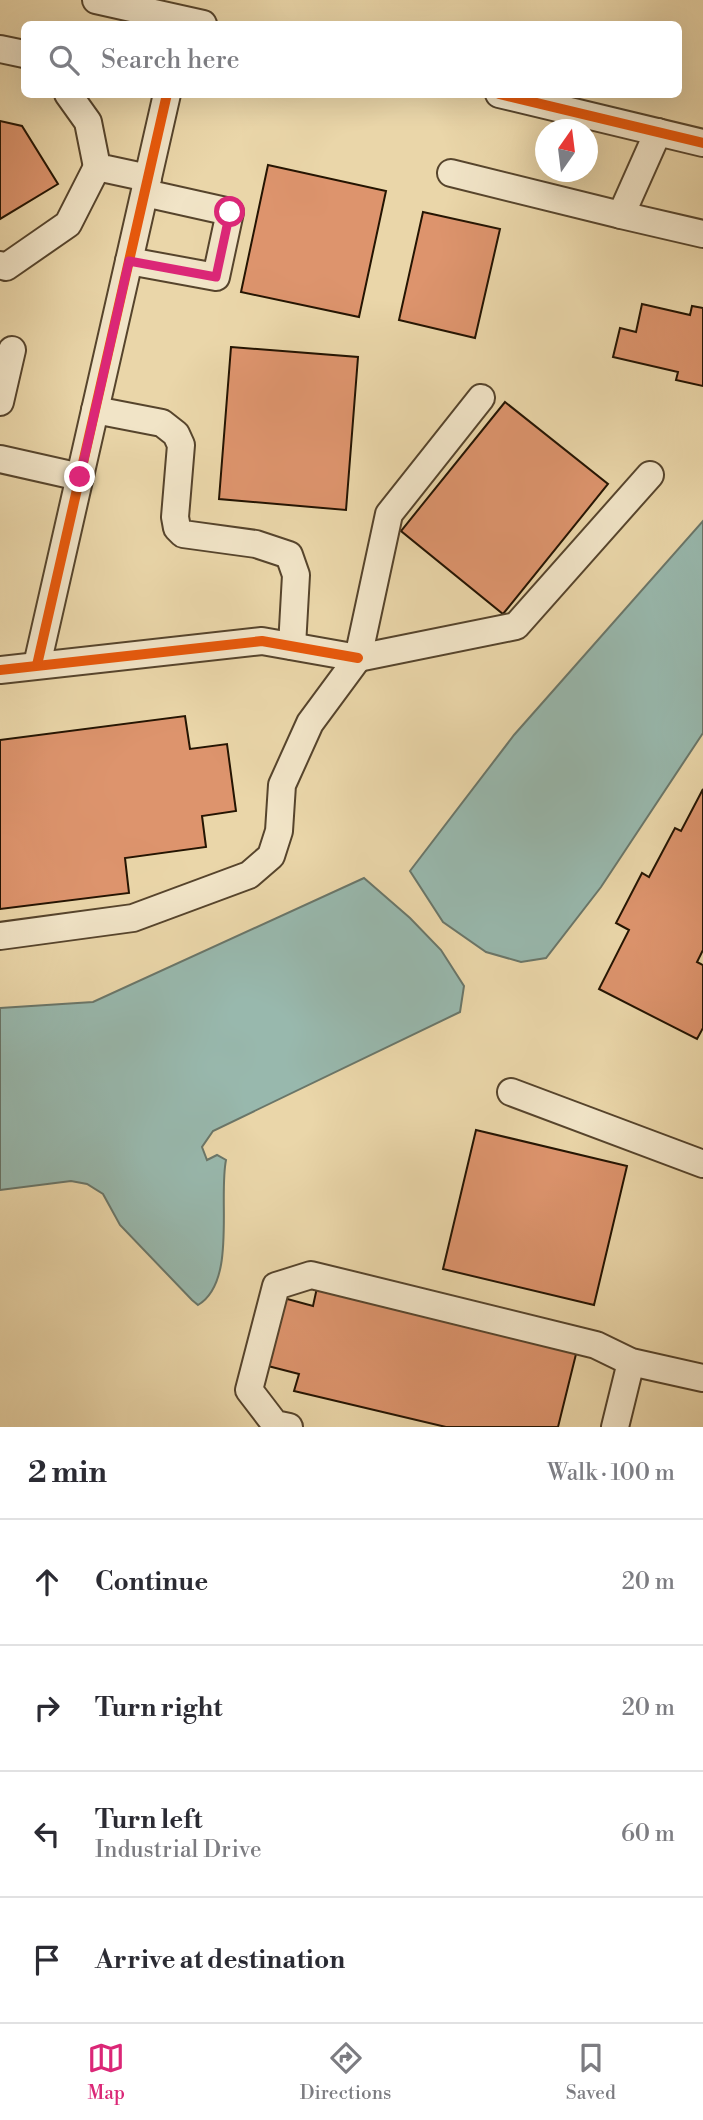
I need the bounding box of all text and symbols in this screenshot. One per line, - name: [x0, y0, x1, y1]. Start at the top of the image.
- search box: [21, 21, 682, 98]
- icon: search: [45, 41, 83, 79]
- text: Search here: [101, 44, 240, 76]
- north arrow: [535, 119, 598, 182]
- route start: [214, 196, 245, 227]
- route end: [64, 461, 95, 492]
- text: 2 min: [28, 1454, 107, 1492]
- text: Walk · 100 m: [547, 1459, 675, 1487]
- icon: ahead: [28, 1563, 66, 1601]
- text: Continue: [95, 1566, 208, 1598]
- text: 20 m: [622, 1568, 675, 1596]
- icon: right: [28, 1689, 66, 1727]
- text: Turn right: [95, 1692, 223, 1724]
- text: 20 m: [622, 1694, 675, 1722]
- text: Turn left: [95, 1804, 203, 1836]
- icon: left: [28, 1815, 66, 1853]
- text: 60 m: [621, 1820, 675, 1848]
- text: Industrial Drive: [95, 1836, 262, 1864]
- icon: arrive: [28, 1941, 66, 1979]
- text: Arrive at destination: [95, 1944, 345, 1976]
- tab: Map: [87, 2039, 125, 2105]
- tab: Directions: [300, 2039, 391, 2105]
- tab: Saved: [566, 2039, 616, 2105]

